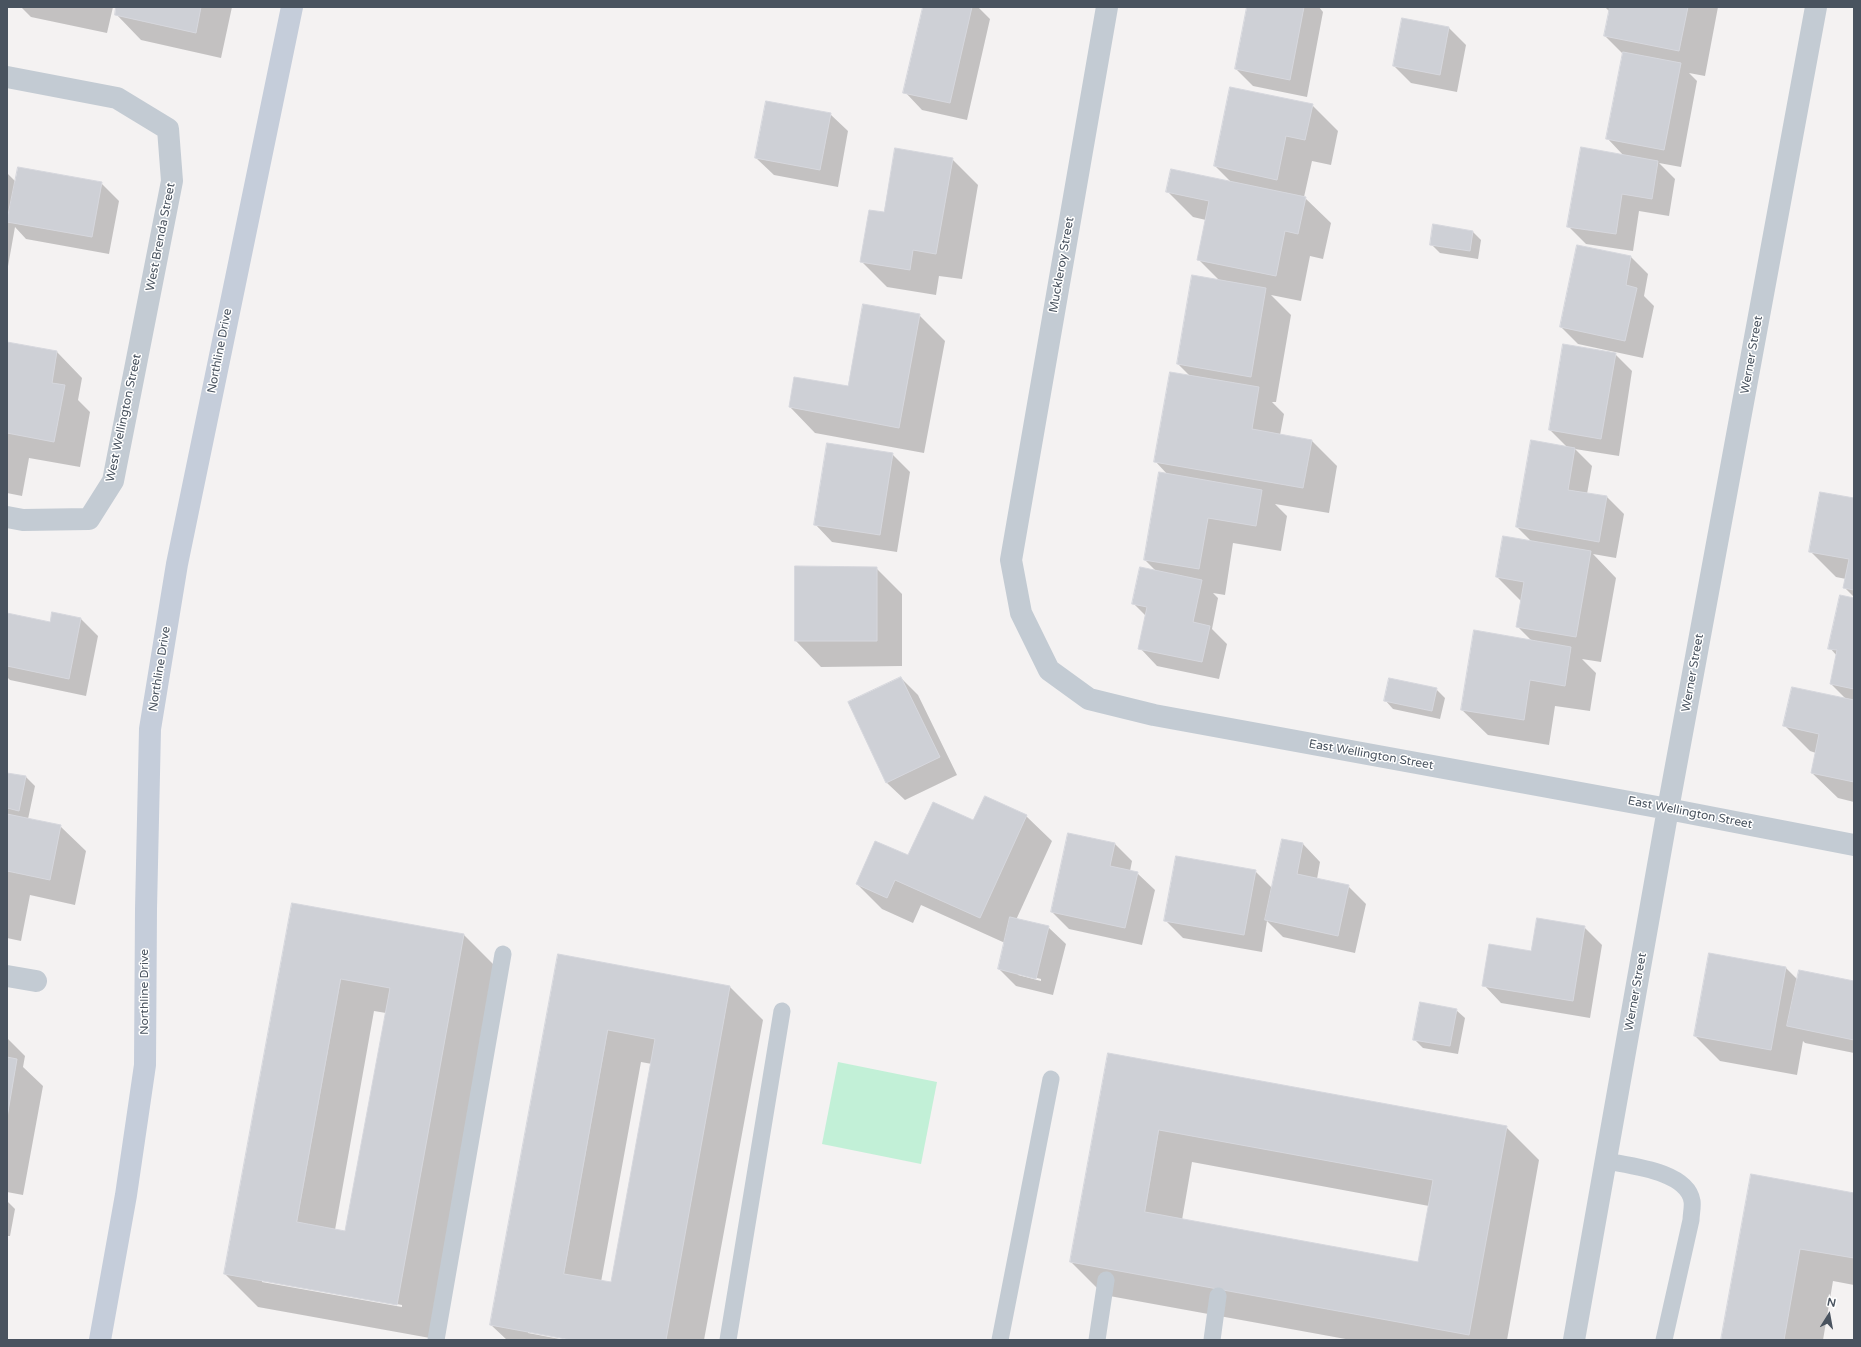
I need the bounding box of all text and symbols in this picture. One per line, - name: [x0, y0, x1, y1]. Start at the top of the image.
- street label: West Brenda Street: [143, 181, 179, 293]
- street label: Muckleroy Street: [1046, 216, 1078, 314]
- street label: Northline Drive: [205, 307, 235, 395]
- street label: Werner Street: [1738, 315, 1766, 395]
- street label: West Wellington Street: [103, 353, 145, 483]
- street label: Northline Drive: [146, 625, 174, 713]
- street label: Werner Street: [1679, 633, 1707, 713]
- street label: East Wellington Street: [1307, 737, 1435, 773]
- street label: East Wellington Street: [1627, 794, 1753, 832]
- street label: Northline Drive: [138, 949, 152, 1035]
- street label: Werner Street: [1622, 952, 1650, 1032]
- north arrow: [1809, 1295, 1849, 1335]
- text: N: [1826, 1296, 1837, 1310]

